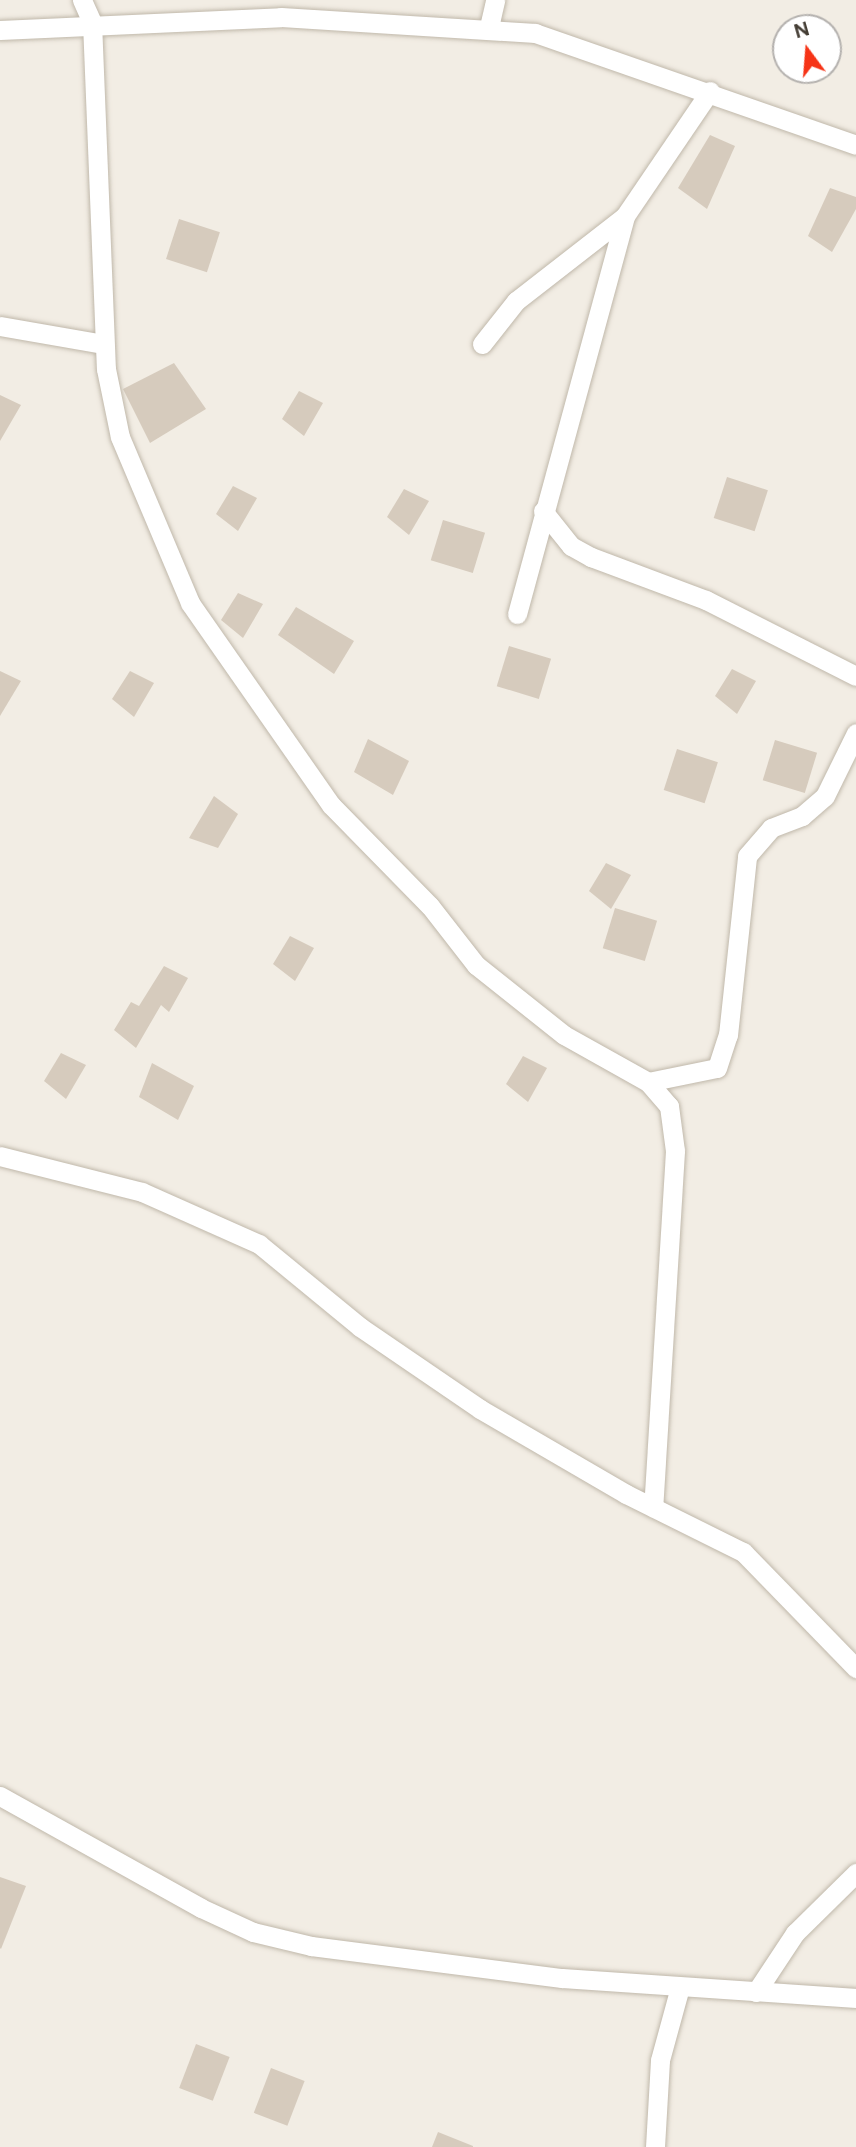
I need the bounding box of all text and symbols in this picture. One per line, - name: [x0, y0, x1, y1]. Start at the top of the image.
- north arrow: [772, 14, 842, 84]
- text: N: [791, 17, 812, 43]

